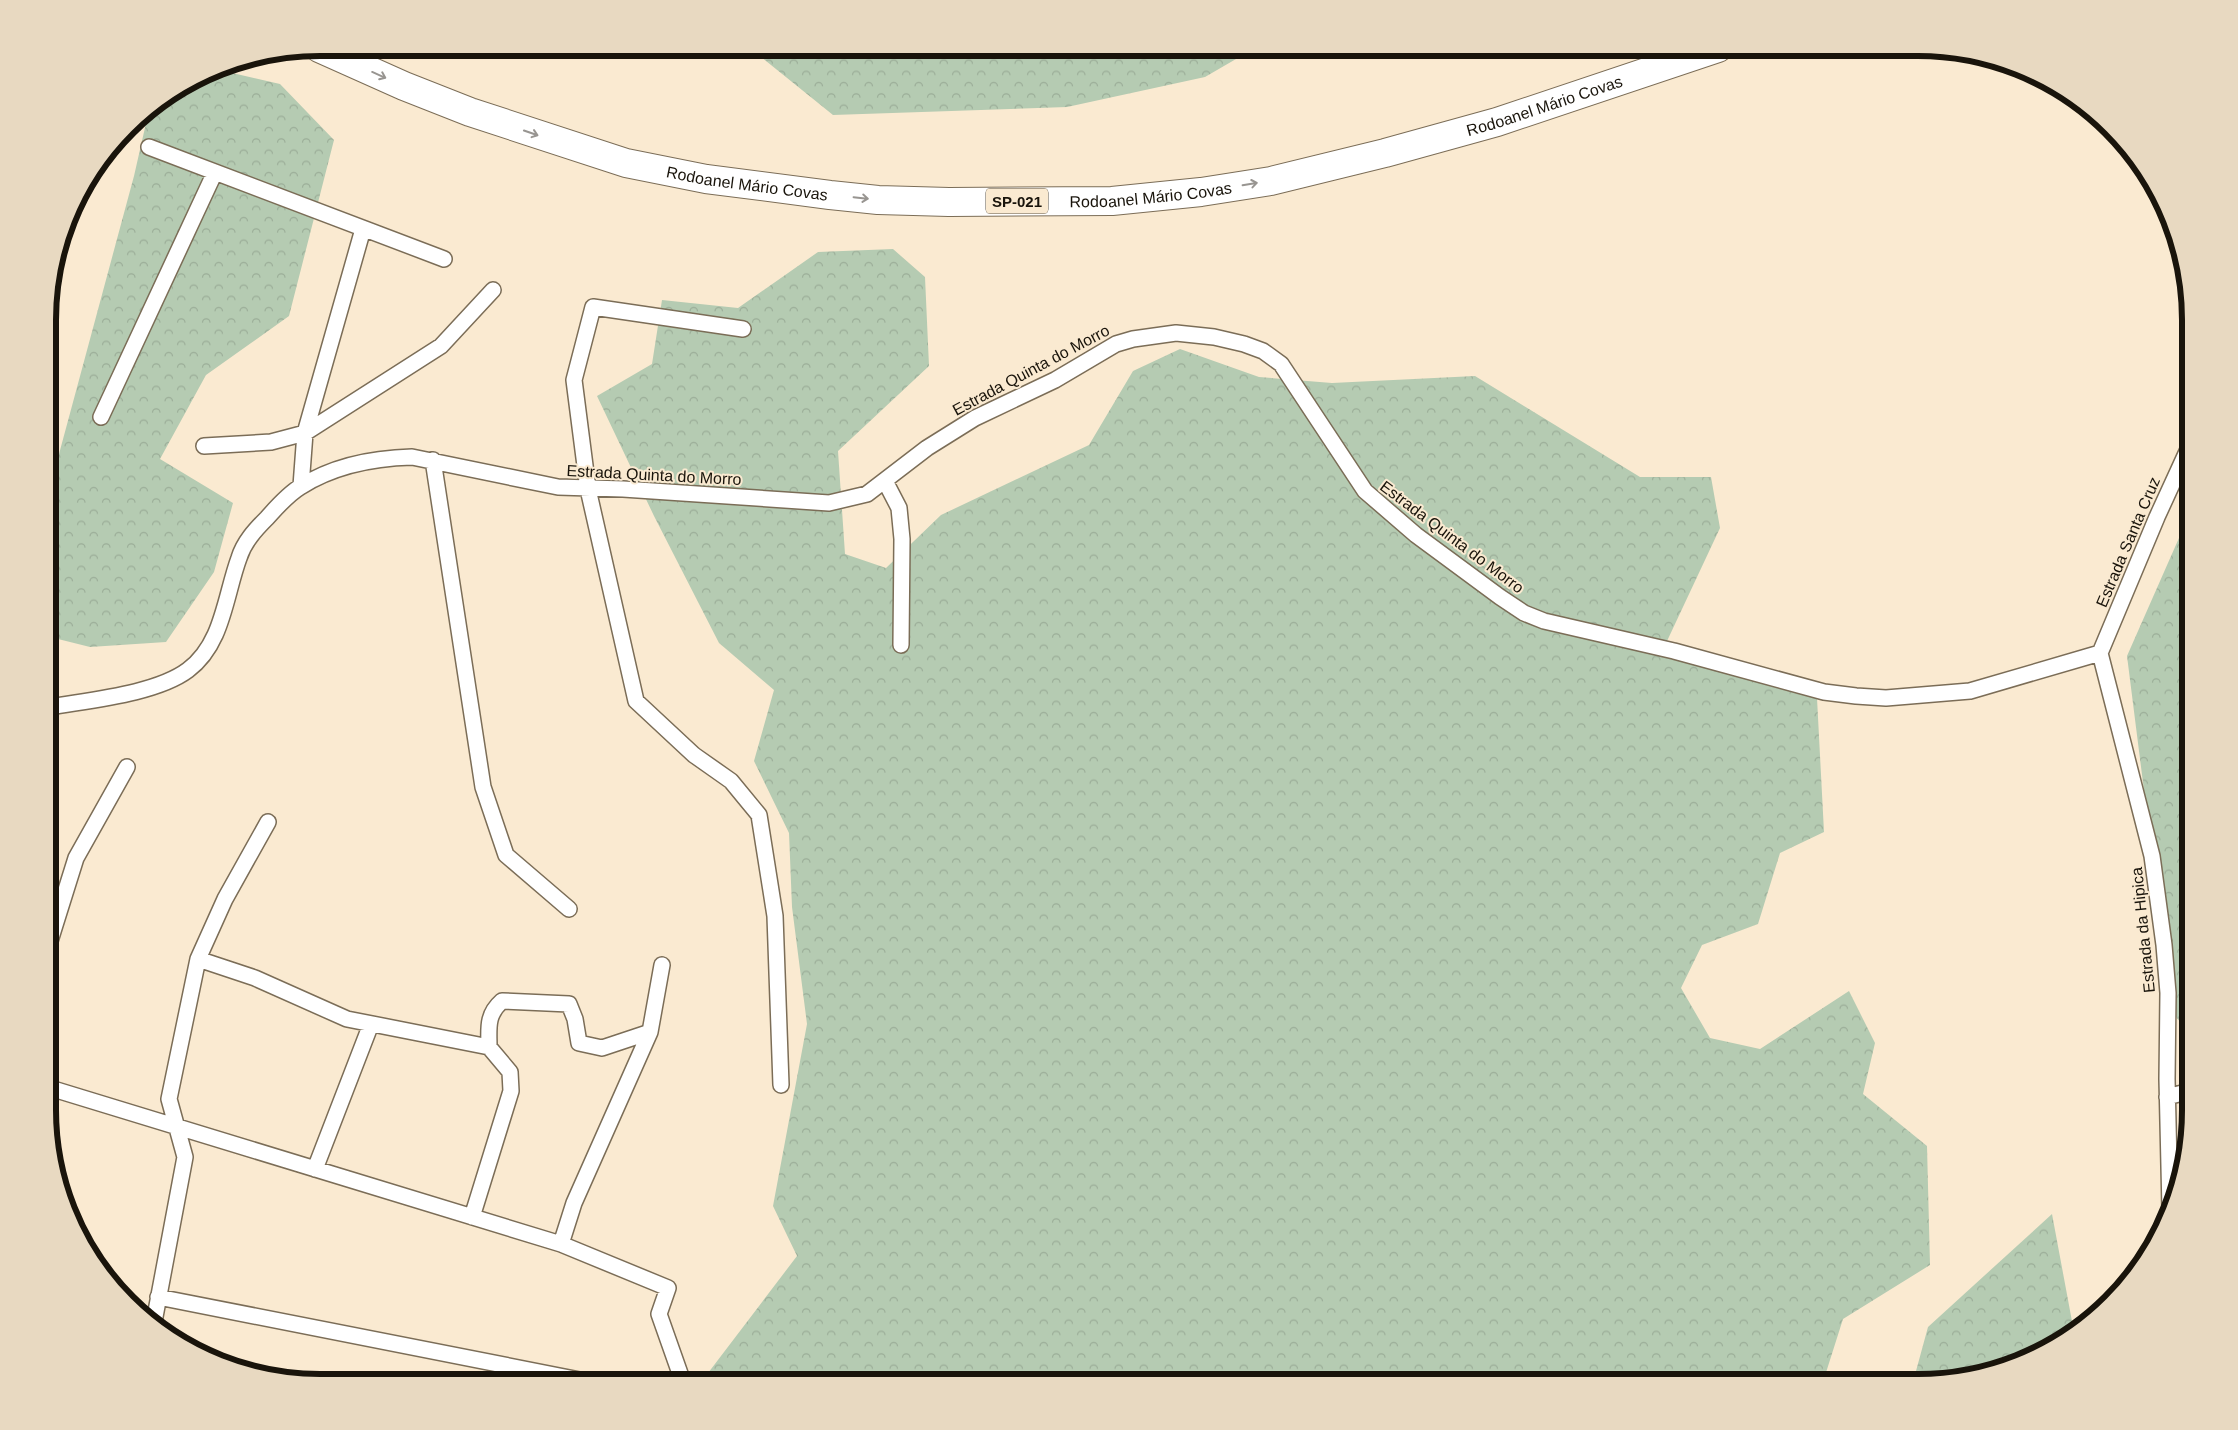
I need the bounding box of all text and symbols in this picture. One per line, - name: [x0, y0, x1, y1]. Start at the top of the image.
- one-way arrow: [371, 71, 386, 81]
- street label: Rodoanel Mário Covas: [1464, 72, 1624, 139]
- one-way arrow: [523, 129, 538, 138]
- street label: Rodoanel Mário Covas: [665, 163, 829, 203]
- street label: Rodoanel Mário Covas: [1069, 179, 1233, 210]
- one-way arrow: [1242, 179, 1258, 189]
- road number: SP-021: [986, 188, 1048, 214]
- one-way arrow: [853, 193, 869, 203]
- street label: Estrada Quinta do Morro: [950, 321, 1112, 419]
- street label: Estrada Quinta do Morro: [566, 462, 742, 488]
- street label: Estrada Santa Cruz: [2093, 474, 2163, 610]
- street label: Estrada Quinta do Morro: [1377, 477, 1527, 597]
- street label: Estrada da Hipica: [2128, 866, 2158, 994]

